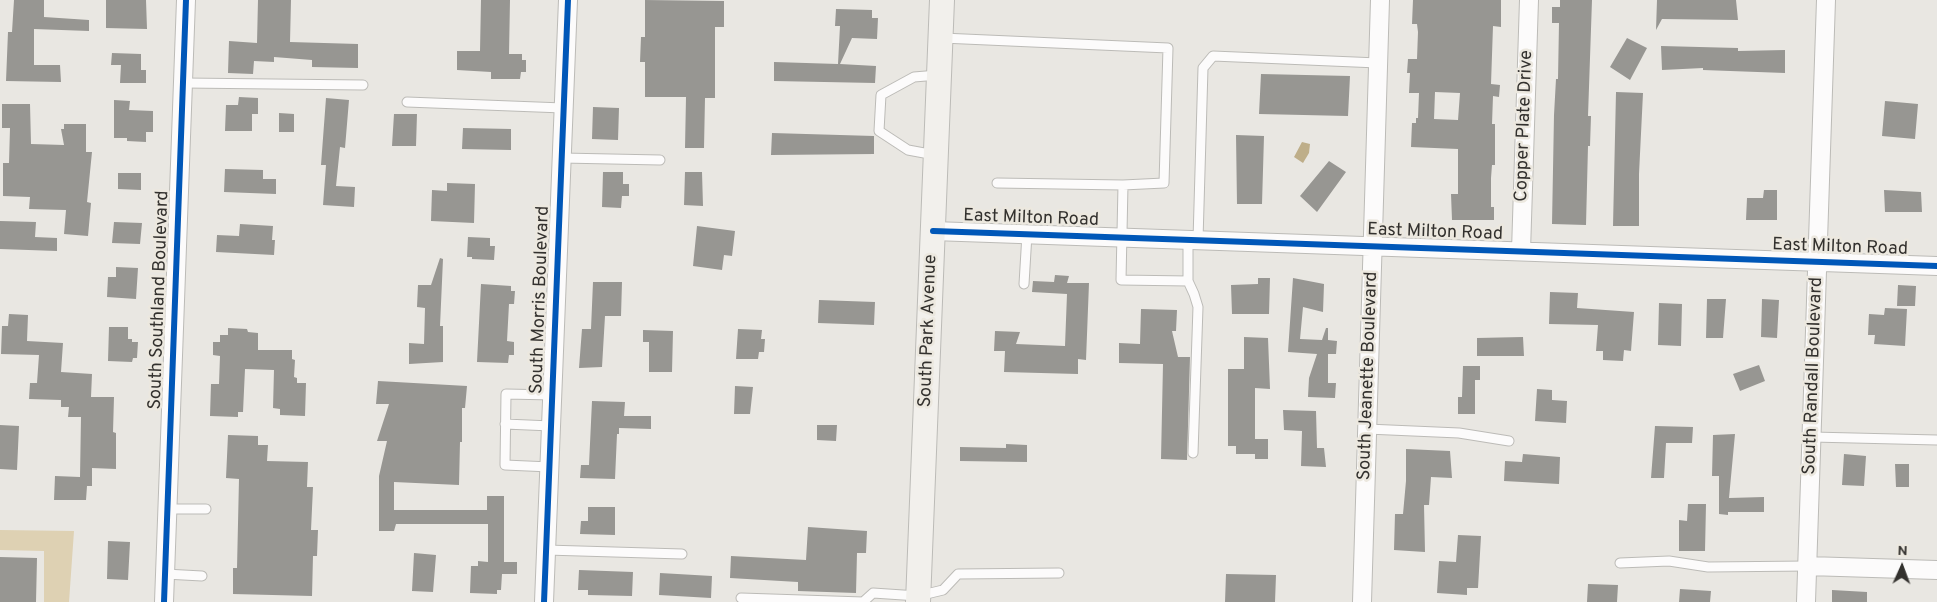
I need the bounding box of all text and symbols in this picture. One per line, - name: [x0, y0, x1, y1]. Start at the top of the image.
- street label: Copper Plate Drive: [1512, 50, 1538, 202]
- street label: South Southland Boulevard: [145, 190, 175, 410]
- street label: South Morris Boulevard: [527, 205, 555, 395]
- street label: East Milton Road: [963, 206, 1099, 232]
- street label: East Milton Road: [1367, 220, 1503, 246]
- street label: East Milton Road: [1772, 235, 1908, 261]
- street label: South Park Avenue: [916, 254, 942, 408]
- street label: South Jeanette Boulevard: [1355, 271, 1383, 481]
- street label: South Randall Boulevard: [1800, 277, 1828, 475]
- north arrow: [1877, 542, 1927, 592]
- text: N: [1897, 543, 1908, 560]

